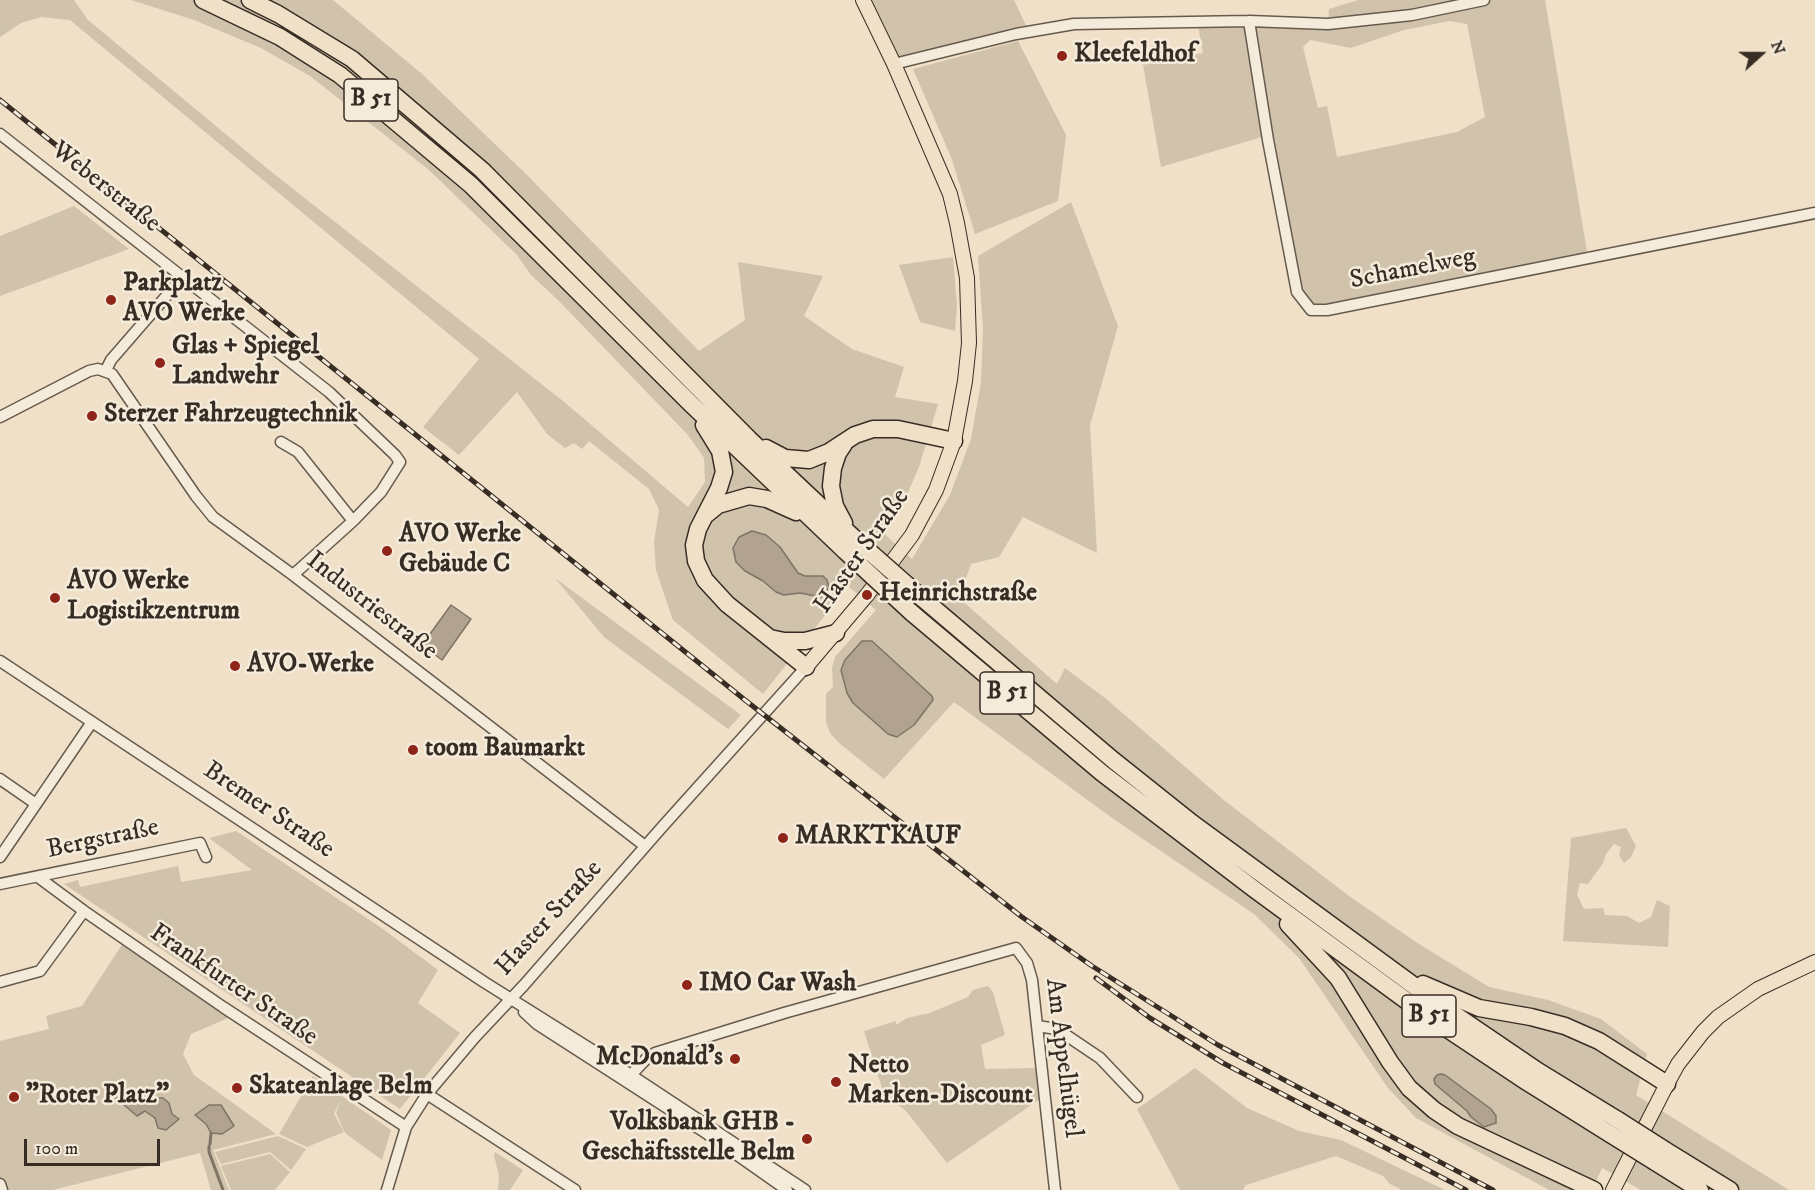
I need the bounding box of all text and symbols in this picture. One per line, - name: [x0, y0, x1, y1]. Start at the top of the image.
- north arrow: [1731, 24, 1791, 84]
- text: N: [1766, 38, 1789, 57]
- place label: Kleefeldhof: [1074, 40, 1196, 72]
- marker: Kleefeldhof: [1055, 49, 1069, 63]
- road number: B 51: [344, 79, 398, 121]
- street label: Weberstraße: [44, 136, 166, 240]
- street label: Schamelweg: [1348, 243, 1478, 297]
- place label: Parkplatz AVO Werke: [123, 269, 245, 330]
- marker: Parkplatz AVO Werke: [104, 293, 118, 307]
- place label: Glas + Spiegel Landwehr: [172, 332, 319, 394]
- marker: Glas + Spiegel Landwehr: [153, 356, 167, 370]
- place label: Sterzer Fahrzeugtechnik: [104, 400, 358, 432]
- marker: Sterzer Fahrzeugtechnik: [85, 409, 99, 423]
- street label: Haster Straße: [809, 484, 917, 620]
- place label: AVO Werke Gebäude C: [399, 520, 521, 582]
- marker: AVO Werke Gebäude C: [380, 544, 394, 558]
- street label: Industriestraße: [299, 546, 443, 668]
- place label: AVO Werke Logistikzentrum: [67, 567, 240, 628]
- place label: Heinrichstraße: [879, 579, 1037, 611]
- marker: Heinrichstraße: [860, 588, 874, 602]
- marker: AVO Werke Logistikzentrum: [48, 591, 62, 605]
- place label: AVO-Werke: [247, 650, 374, 682]
- marker: AVO-Werke: [228, 659, 242, 673]
- road number: B 51: [980, 672, 1034, 714]
- place label: toom Baumarkt: [425, 734, 585, 766]
- marker: toom Baumarkt: [406, 743, 420, 757]
- street label: Bremer Straße: [197, 756, 339, 866]
- street label: Bergstraße: [44, 813, 162, 867]
- place label: MARKTKAUF: [795, 822, 961, 854]
- marker: MARKTKAUF: [776, 831, 790, 845]
- street label: Haster Straße: [490, 855, 610, 983]
- street label: Frankfurter Straße: [143, 918, 323, 1054]
- place label: IMO Car Wash: [699, 969, 856, 1001]
- street label: Am Appelhügel: [1037, 977, 1087, 1139]
- marker: IMO Car Wash: [680, 978, 694, 992]
- road number: B 51: [1402, 995, 1456, 1037]
- place label: McDonald's: [596, 1043, 723, 1075]
- place label: Netto Marken-Discount: [848, 1051, 1033, 1112]
- marker: McDonald's: [728, 1052, 742, 1066]
- place label: Skateanlage Belm: [249, 1072, 433, 1104]
- marker: Netto Marken-Discount: [829, 1075, 843, 1089]
- place label: "Roter Platz": [26, 1081, 169, 1113]
- marker: Skateanlage Belm: [230, 1081, 244, 1095]
- marker: "Roter Platz": [7, 1090, 21, 1104]
- place label: Volksbank GHB - Geschäftsstelle Belm: [582, 1108, 795, 1170]
- scale bar: [27, 1127, 164, 1165]
- marker: Volksbank GHB - Geschäftsstelle Belm: [800, 1132, 814, 1146]
- text: 100 m: [35, 1138, 78, 1160]

